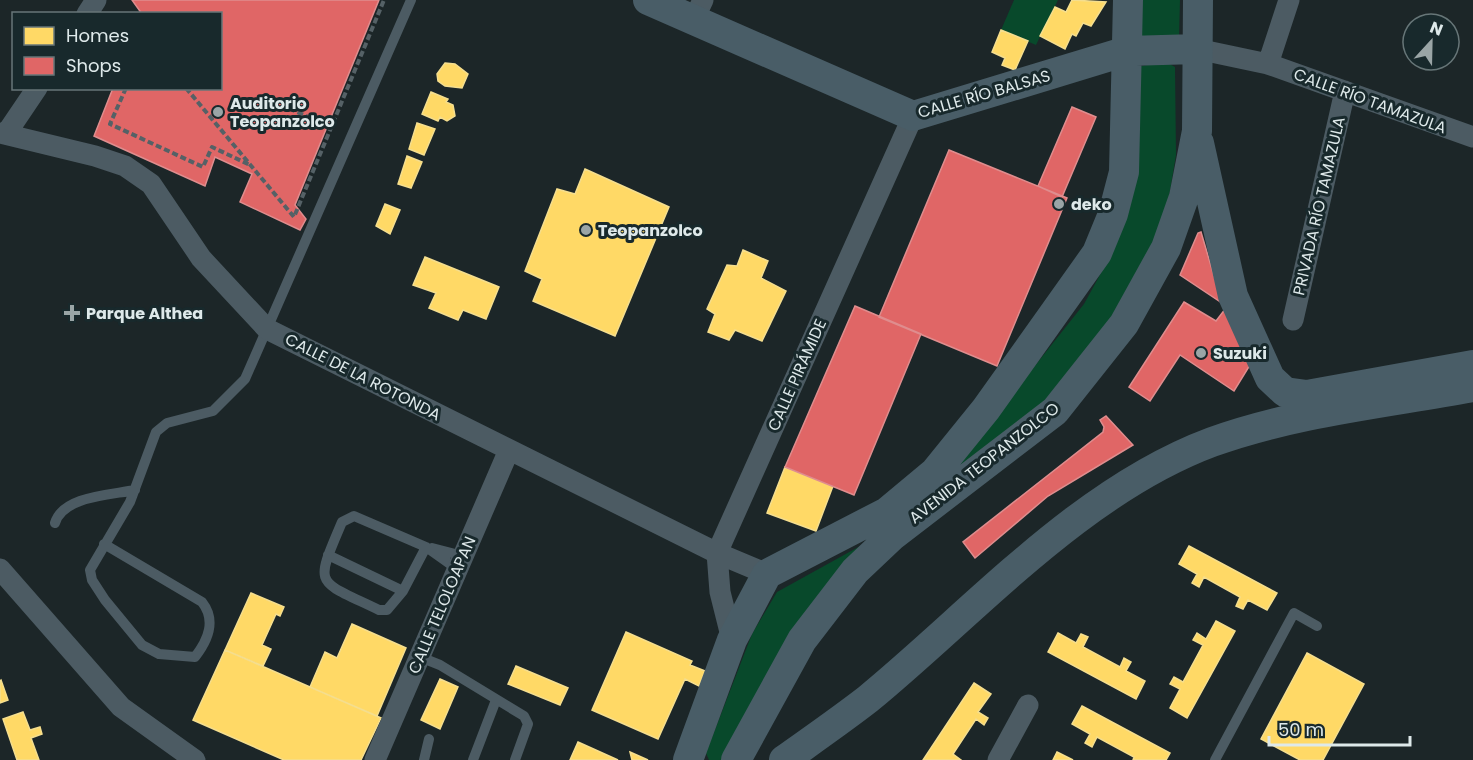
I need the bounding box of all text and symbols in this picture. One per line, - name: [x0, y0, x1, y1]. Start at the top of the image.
- legend: [12, 12, 222, 90]
- north arrow: [1401, 12, 1461, 72]
- text: N: [1427, 16, 1446, 41]
- text: Homes: [66, 23, 129, 48]
- text: Shops: [66, 53, 121, 78]
- street label: CALLE RÍO TAMAZULA: [1290, 63, 1450, 139]
- street label: CALLE RÍO BALSAS: [915, 64, 1053, 124]
- place label: Auditorio Teopanzolco: [230, 92, 335, 133]
- marker: Auditorio Teopanzolco: [211, 105, 225, 119]
- street label: PRIVADA RÍO TAMAZULA: [1287, 114, 1351, 298]
- place label: deko: [1071, 193, 1112, 216]
- marker: deko: [1052, 197, 1066, 211]
- place label: Teopanzolco: [598, 219, 703, 242]
- marker: Teopanzolco: [579, 223, 593, 237]
- place label: Parque Althea: [86, 302, 203, 325]
- marker: Parque Althea: [63, 304, 81, 322]
- street label: CALLE PIRÁMIDE: [762, 315, 832, 435]
- street label: CALLE DE LA ROTONDA: [281, 328, 445, 426]
- place label: Suzuki: [1213, 342, 1267, 365]
- marker: Suzuki: [1194, 346, 1208, 360]
- street label: AVENIDA TEOPANZOLCO: [904, 397, 1064, 529]
- street label: CALLE TELOLOAPAN: [403, 533, 481, 677]
- scale bar: [1269, 709, 1410, 747]
- text: 50 m: [1278, 717, 1324, 742]

